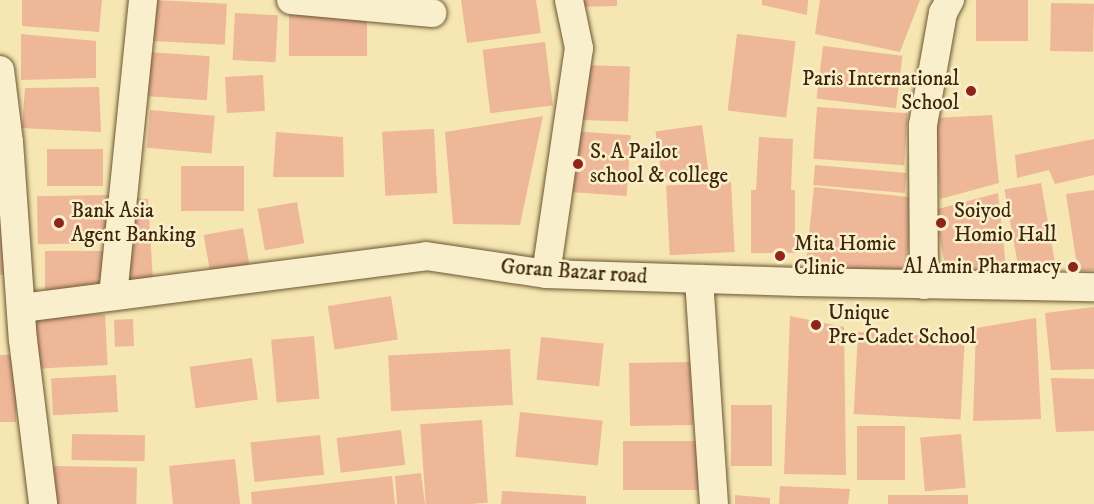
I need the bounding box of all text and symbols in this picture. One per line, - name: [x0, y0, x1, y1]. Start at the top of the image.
- place label: Paris International School: [802, 66, 959, 116]
- marker: Paris International School: [964, 84, 978, 98]
- place label: S. A Pailot school & college: [590, 139, 728, 189]
- marker: S. A Pailot school & college: [571, 157, 585, 171]
- place label: Bank Asia Agent Banking: [71, 198, 196, 248]
- place label: Soiyod Homio Hall: [954, 198, 1057, 248]
- marker: Soiyod Homio Hall: [932, 214, 950, 232]
- marker: Bank Asia Agent Banking: [52, 216, 66, 230]
- place label: Mita Homie Clinic: [794, 231, 896, 281]
- marker: Mita Homie Clinic: [771, 247, 789, 265]
- street label: Goran Bazar road: [500, 254, 648, 290]
- place label: Al Amin Pharmacy: [903, 254, 1061, 280]
- marker: Al Amin Pharmacy: [1066, 260, 1080, 274]
- place label: Unique Pre-Cadet School: [828, 300, 976, 350]
- marker: Unique Pre-Cadet School: [809, 318, 823, 332]

